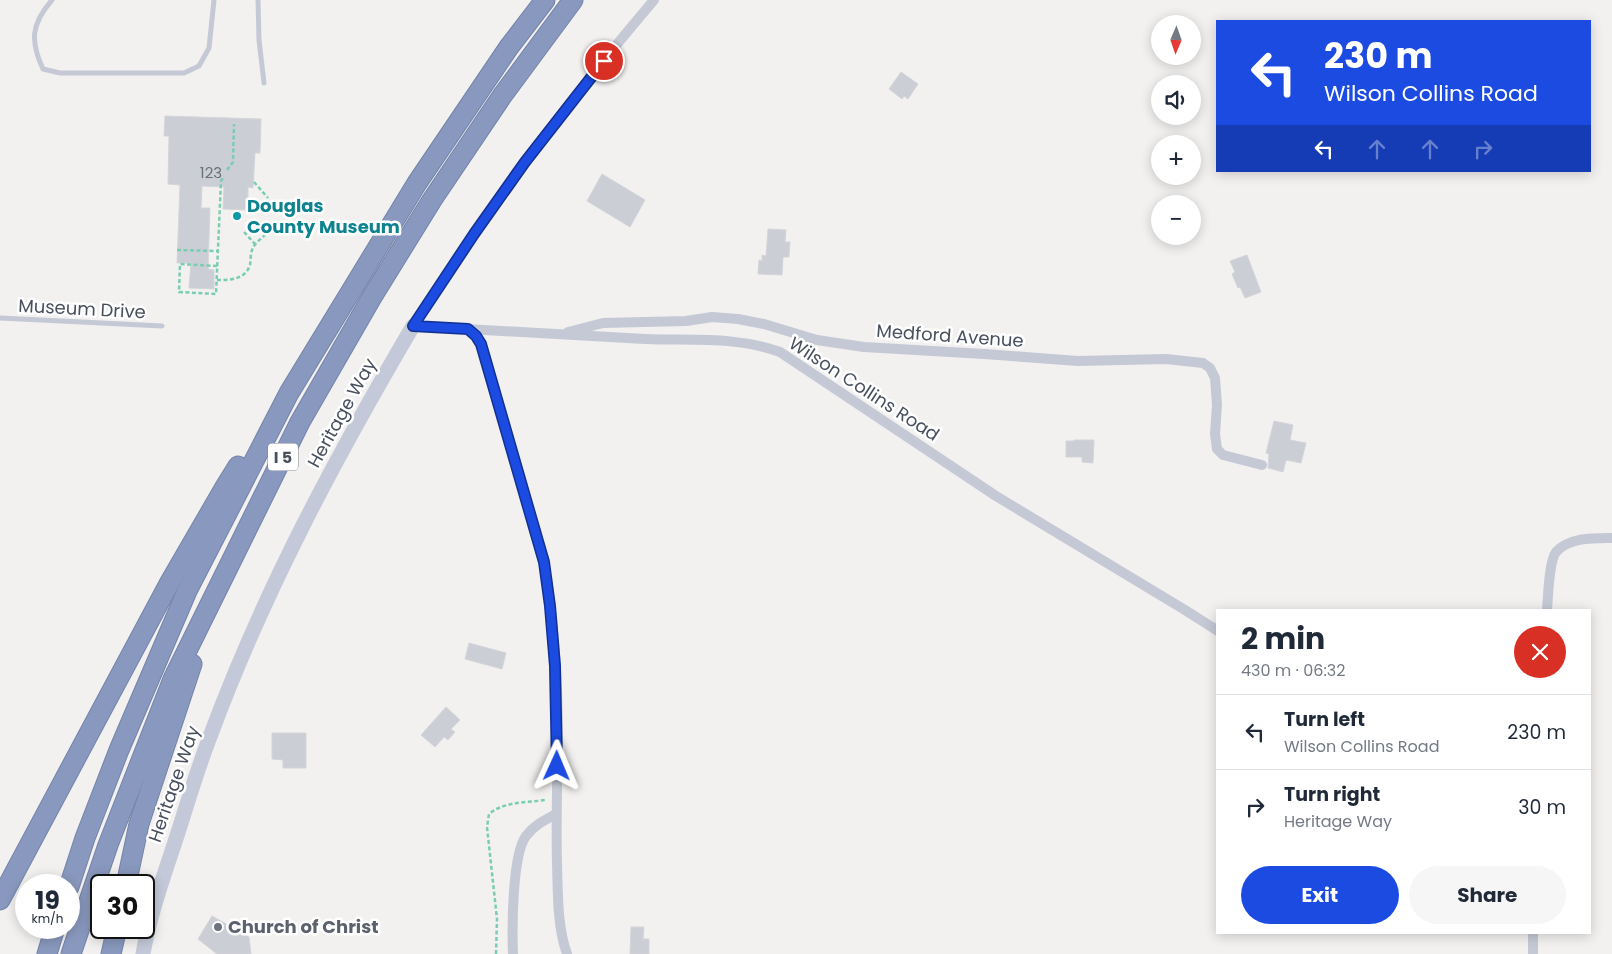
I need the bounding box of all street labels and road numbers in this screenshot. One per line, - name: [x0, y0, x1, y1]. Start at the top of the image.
- street label: Museum Drive: [18, 293, 146, 324]
- street label: Medford Avenue: [876, 318, 1025, 353]
- street label: Wilson Collins Road: [784, 330, 944, 447]
- street label: Heritage Way: [301, 354, 382, 472]
- road number: I 5: [268, 444, 298, 471]
- street label: Heritage Way: [142, 722, 205, 845]

